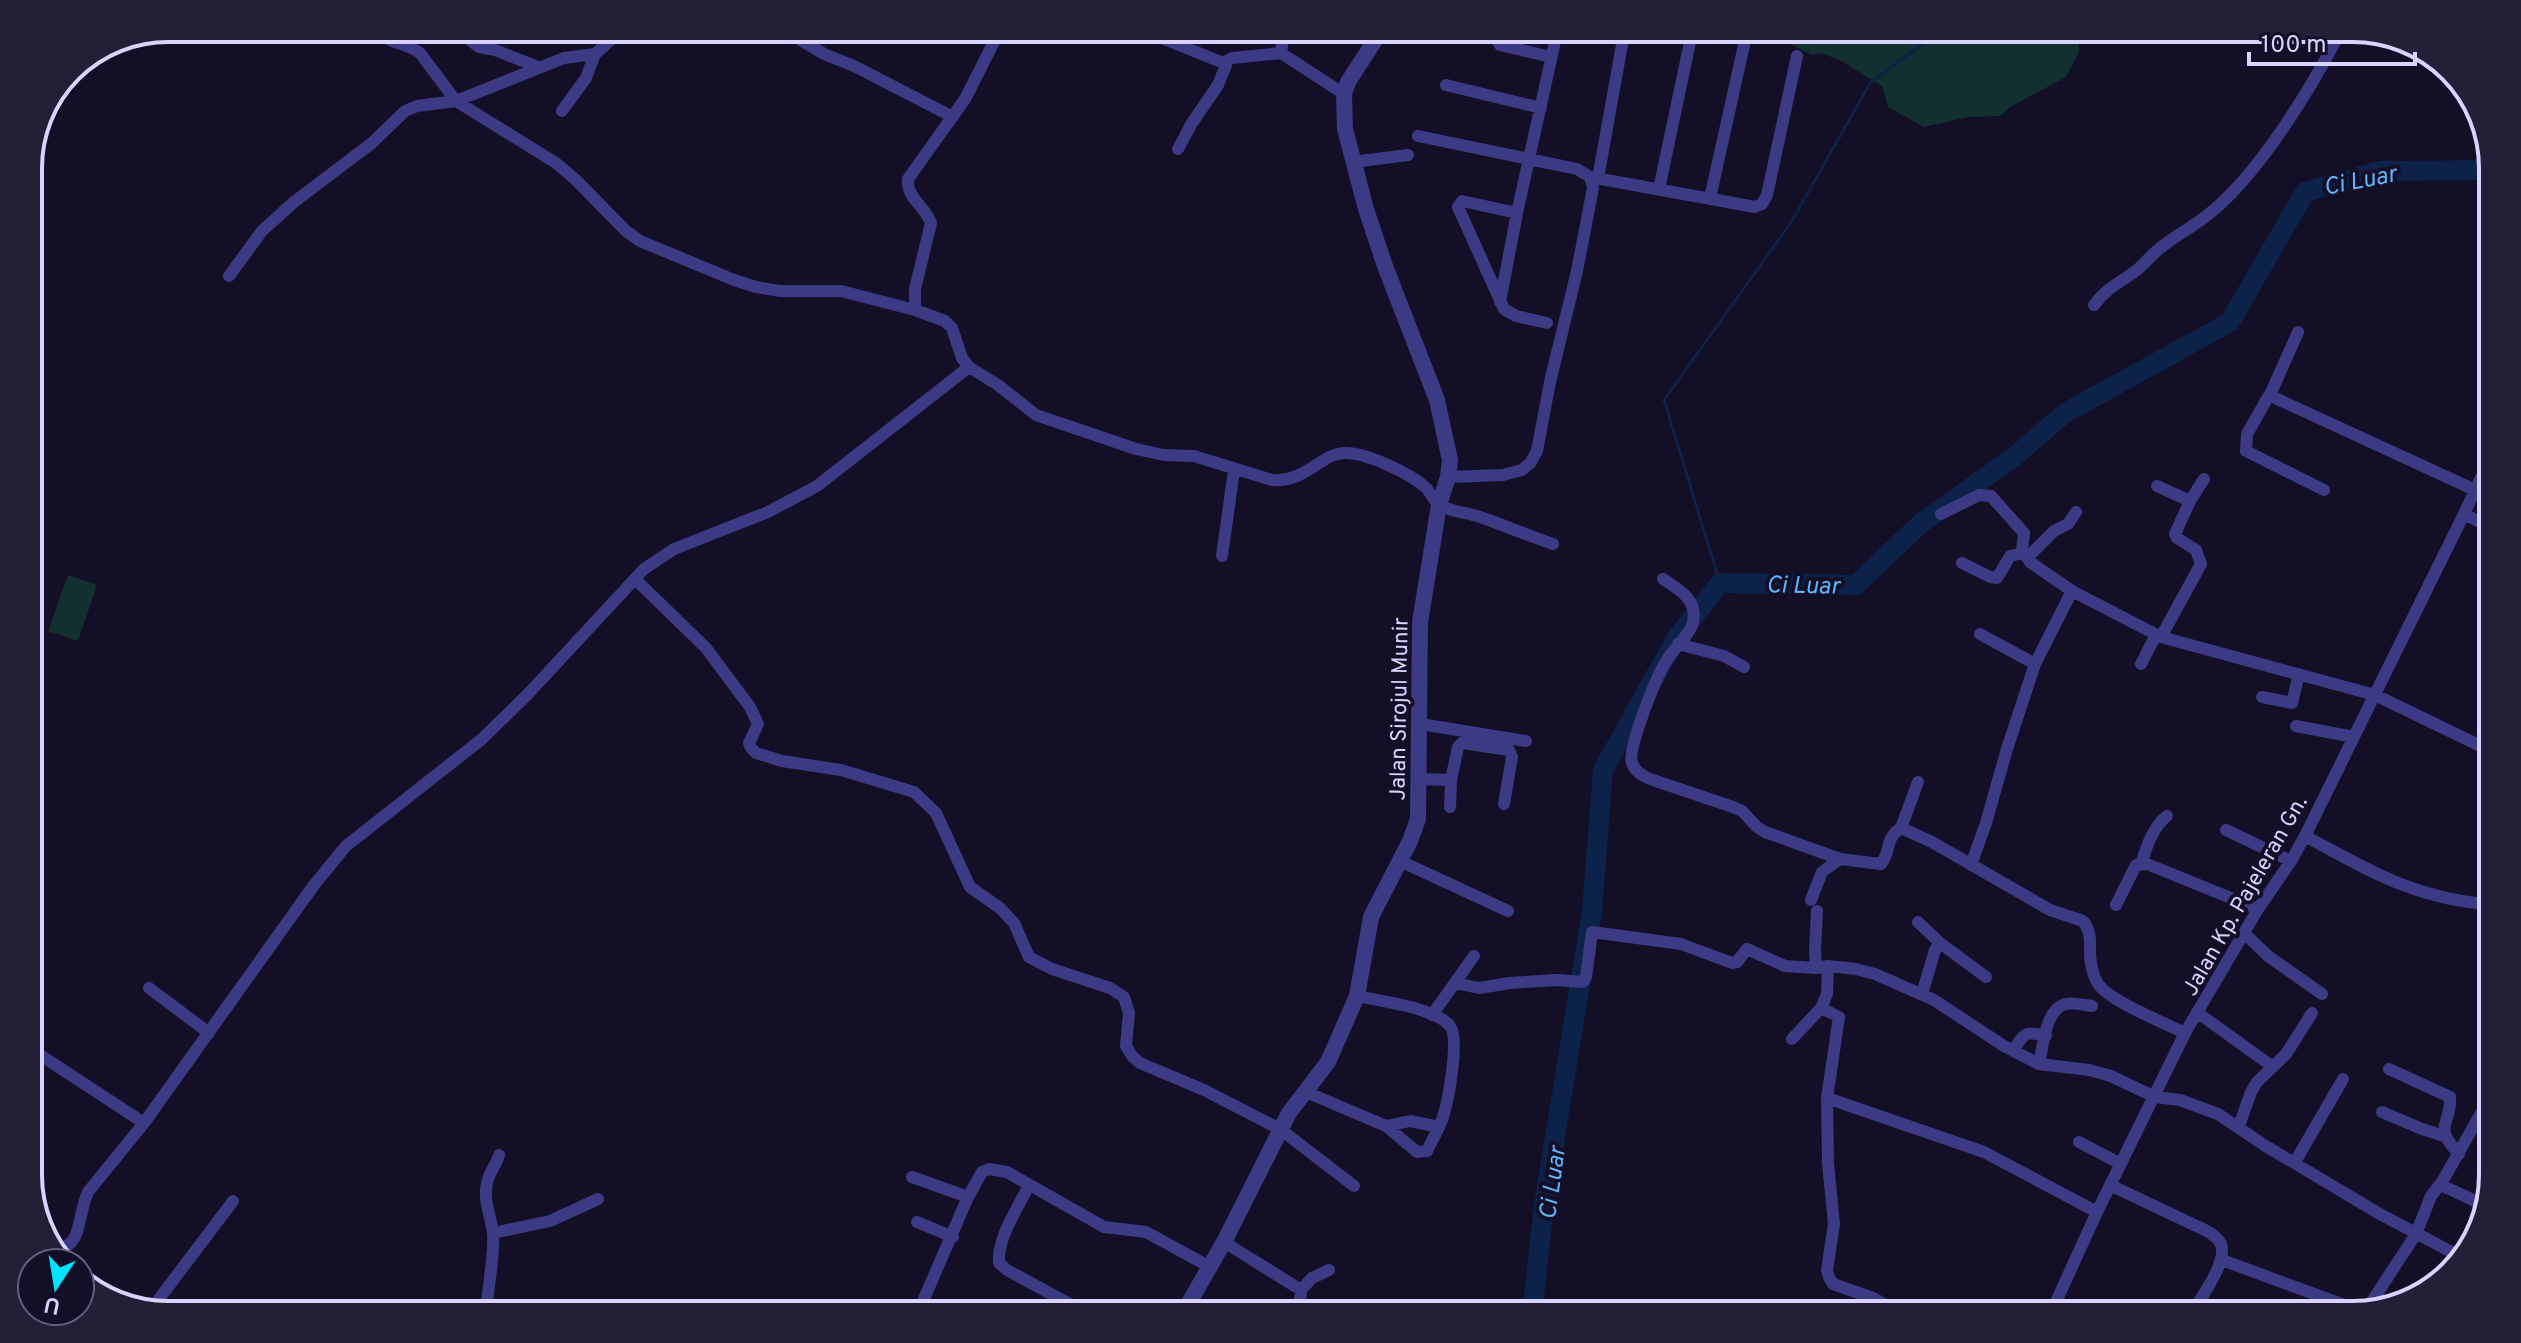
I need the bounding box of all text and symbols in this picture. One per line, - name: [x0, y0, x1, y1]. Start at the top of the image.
- scale bar: [2249, 16, 2415, 66]
- text: 100 m: [2261, 31, 2327, 61]
- water label: Ci Luar: [2321, 160, 2401, 204]
- water label: Ci Luar: [1766, 571, 1842, 603]
- street label: Jalan Sirojul Munir: [1385, 617, 1416, 801]
- street label: Jalan Kp. Pajeleran Gn.: [2178, 791, 2315, 1001]
- water label: Ci Luar: [1534, 1143, 1574, 1222]
- north arrow: [16, 1247, 96, 1327]
- text: U: [42, 1289, 63, 1319]

